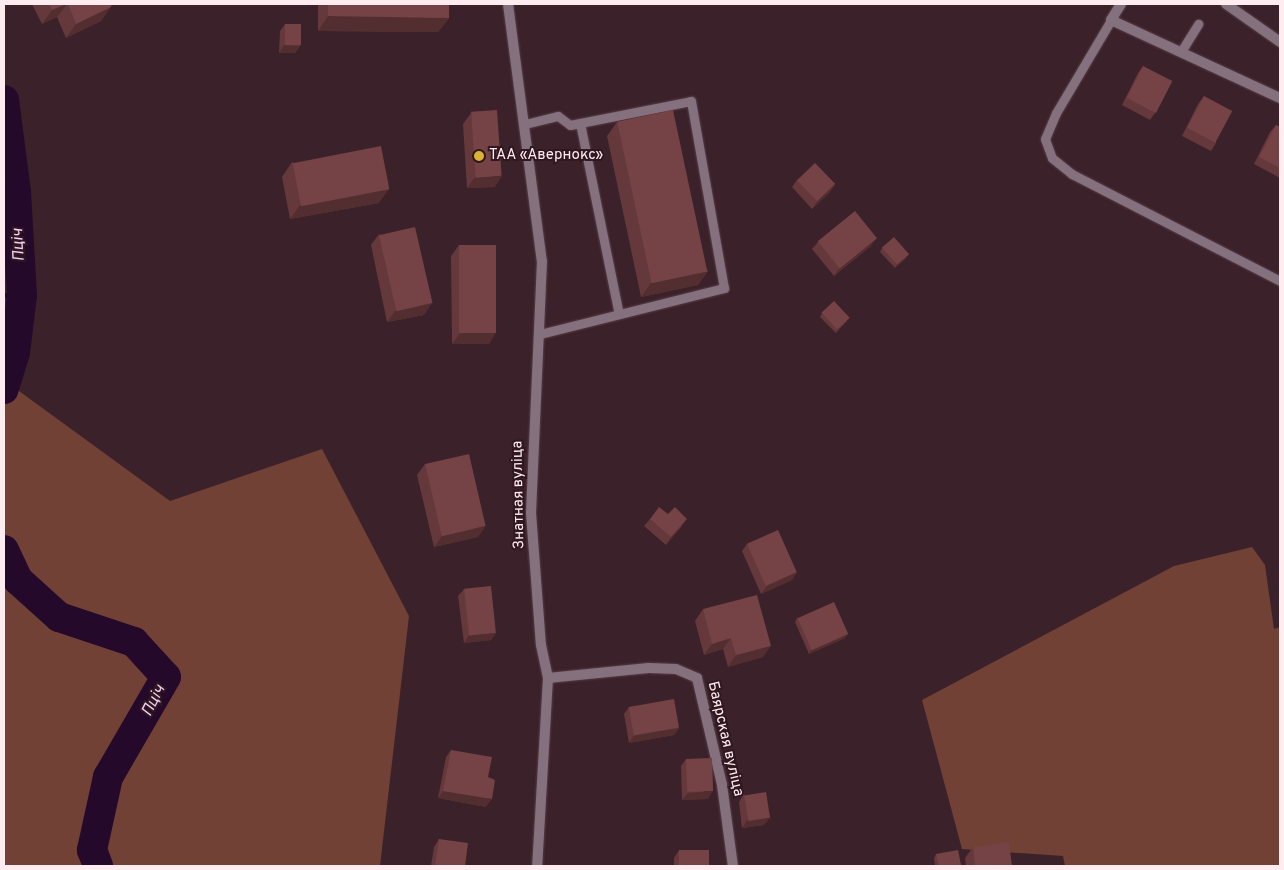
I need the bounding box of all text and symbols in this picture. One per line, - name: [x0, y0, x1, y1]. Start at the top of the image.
- place label: ТАА «Авернокс»: [489, 147, 604, 165]
- marker: ТАА «Авернокс»: [473, 150, 485, 162]
- water label: Пціч: [9, 228, 29, 262]
- street label: Знатная вуліца: [509, 441, 529, 549]
- street label: Баярская вуліца: [703, 680, 747, 798]
- water label: Пціч: [138, 682, 170, 720]

